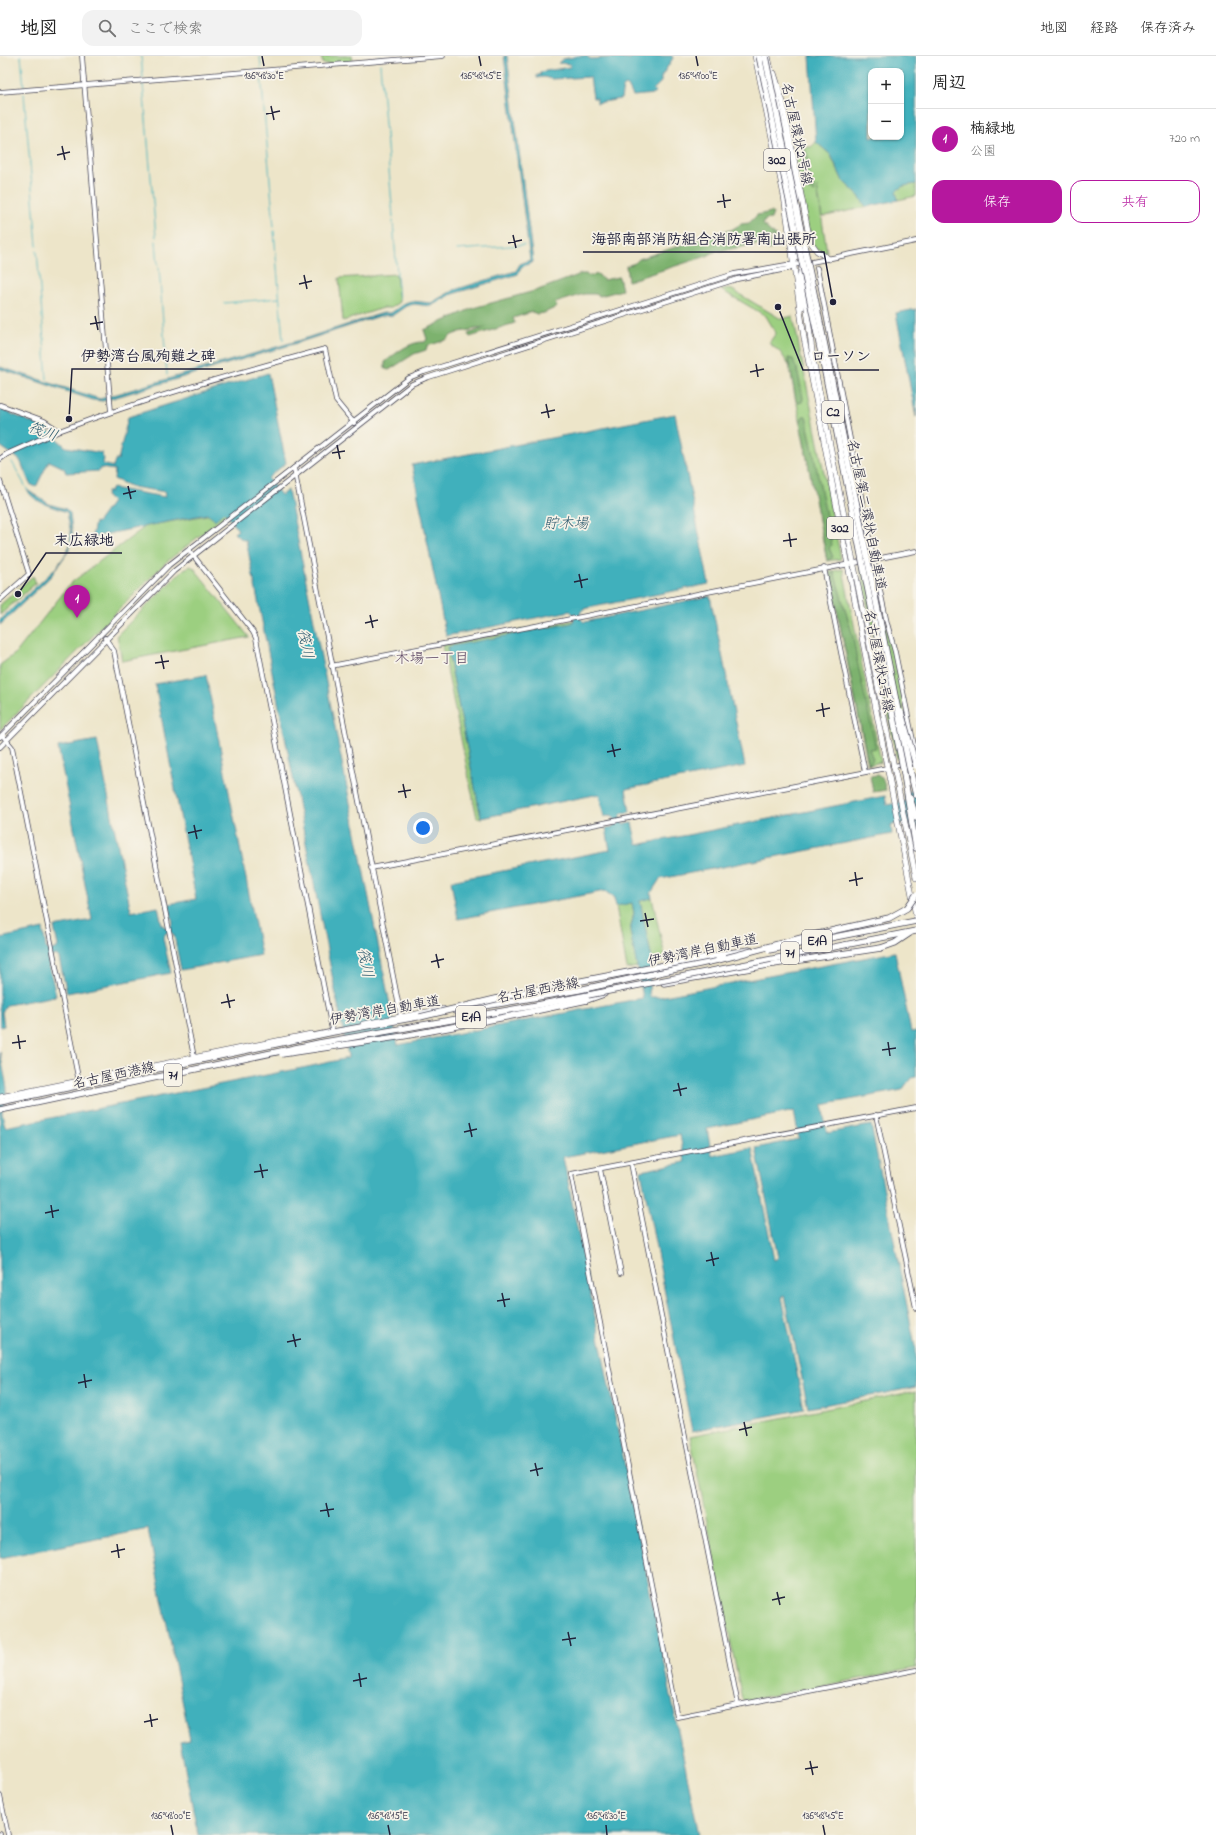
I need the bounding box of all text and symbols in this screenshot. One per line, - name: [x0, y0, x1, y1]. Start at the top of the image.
- search box: [82, 10, 362, 46]
- text: 地図: [20, 16, 58, 43]
- icon: search: [96, 17, 118, 39]
- text: ここで検索: [128, 18, 203, 40]
- text: 地図: [1040, 18, 1068, 39]
- text: 経路: [1090, 18, 1118, 39]
- text: 保存済み: [1140, 18, 1196, 39]
- map controls: [868, 68, 904, 140]
- button: +: [868, 68, 904, 104]
- text: 136°48'30"E: [244, 69, 284, 84]
- text: 136°48'45"E: [460, 69, 502, 84]
- text: 136°49'00"E: [678, 69, 718, 84]
- text: 周辺: [932, 71, 966, 96]
- street label: 名古屋環状2号線: [775, 80, 817, 188]
- button: −: [868, 104, 904, 140]
- text: 楠緑地: [970, 118, 1015, 140]
- text: 1: [943, 129, 947, 148]
- text: 720 m: [1169, 129, 1200, 148]
- text: 公園: [970, 142, 996, 161]
- road number: 302: [764, 149, 790, 171]
- button: 保存: [932, 180, 1062, 223]
- button: 共有: [1070, 180, 1200, 223]
- callout: 海部南部消防組合消防署南出張所: [583, 225, 824, 252]
- text: 海部南部消防組合消防署南出張所: [591, 229, 817, 251]
- callout: 伊勢湾台風殉難之碑: [72, 342, 223, 369]
- callout: ローソン: [803, 343, 879, 370]
- text: 伊勢湾台風殉難之碑: [80, 346, 216, 368]
- text: ローソン: [811, 346, 871, 368]
- road number: C2: [822, 401, 844, 423]
- water label: 筏川: [25, 417, 61, 447]
- street label: 名古屋第二環状自動車道: [841, 437, 891, 593]
- water label: 貯木場: [543, 513, 589, 535]
- road number: 302: [827, 517, 853, 539]
- callout: 末広緑地: [46, 526, 122, 553]
- text: 末広緑地: [54, 530, 114, 552]
- pin: 1: [64, 585, 90, 618]
- street label: 名古屋環状2号線: [858, 607, 898, 715]
- water label: 筏川: [291, 627, 319, 661]
- district label: 木場一丁目: [394, 648, 470, 670]
- your location: [413, 818, 433, 838]
- street label: 伊勢湾岸自動車道: [646, 929, 760, 973]
- road number: E1A: [802, 930, 832, 952]
- road number: 71: [781, 942, 799, 964]
- water label: 筏川: [351, 946, 379, 980]
- street label: 名古屋西港線: [495, 973, 581, 1009]
- street label: 伊勢湾岸自動車道: [328, 991, 442, 1031]
- road number: E1A: [456, 1006, 486, 1028]
- street label: 名古屋西港線: [71, 1057, 157, 1095]
- road number: 71: [164, 1064, 182, 1086]
- text: 136°48'00"E: [151, 1809, 191, 1824]
- text: 136°48'15"E: [368, 1809, 408, 1824]
- text: 136°48'30"E: [586, 1809, 626, 1824]
- text: 136°48'45"E: [802, 1809, 844, 1824]

